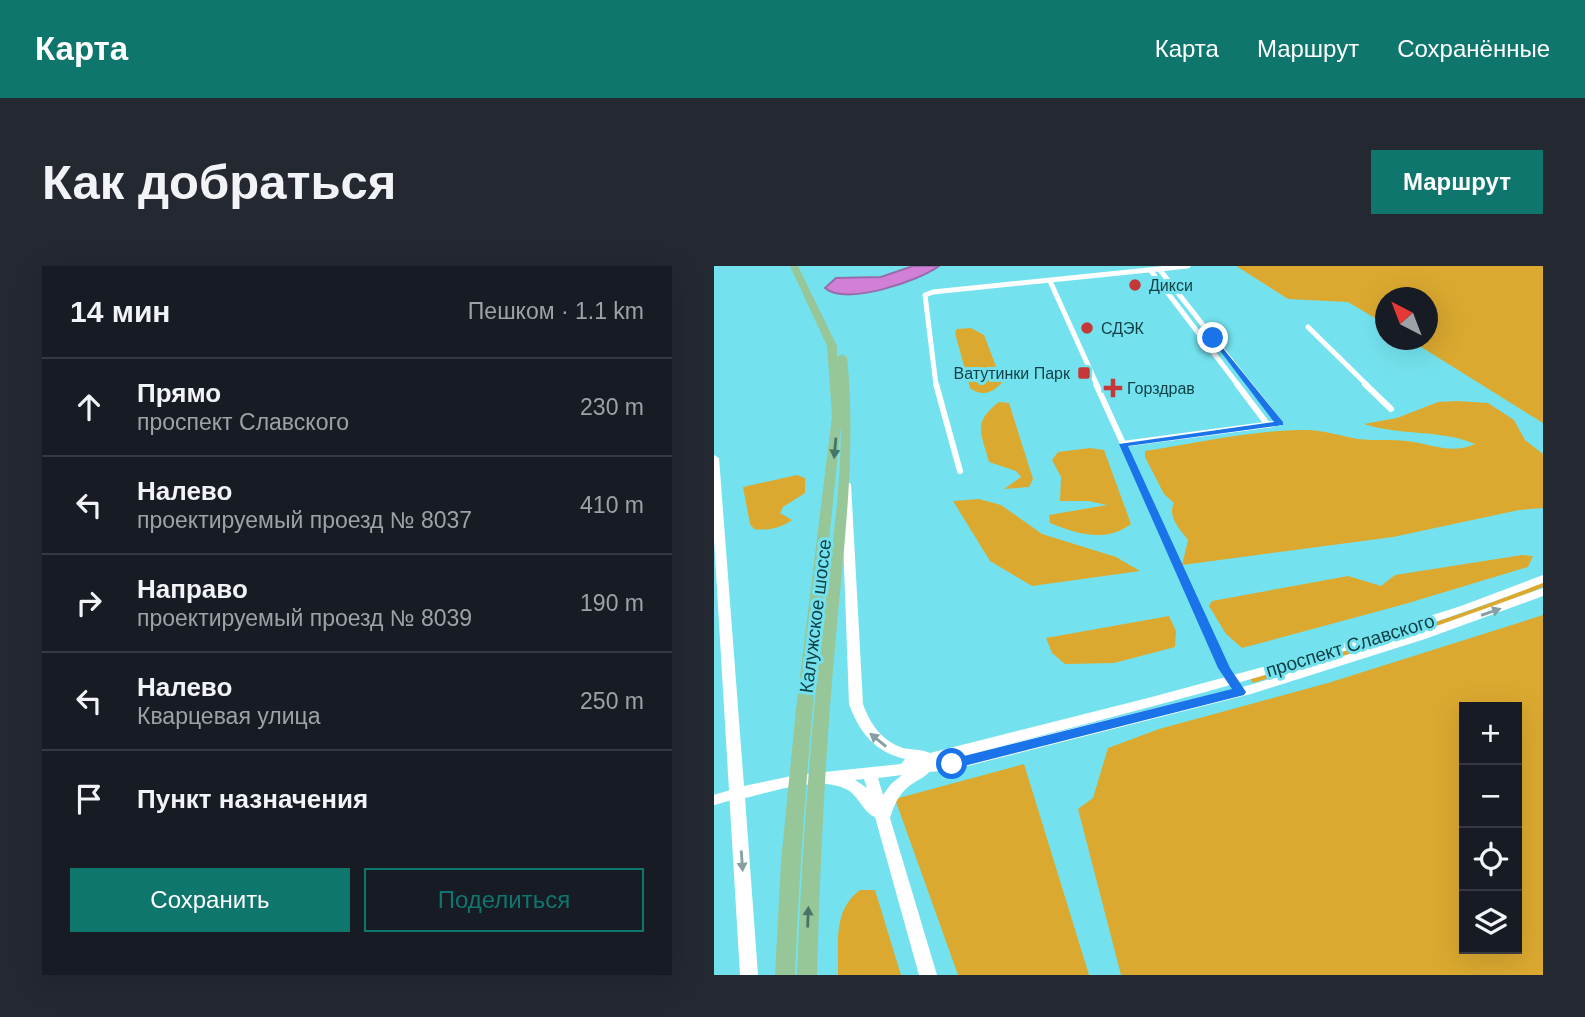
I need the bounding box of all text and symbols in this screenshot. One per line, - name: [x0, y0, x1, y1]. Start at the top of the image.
- text: Карта: [35, 30, 128, 67]
- text: Карта: [1155, 35, 1219, 62]
- text: Маршрут: [1257, 35, 1359, 62]
- text: Сохранённые: [1397, 35, 1550, 62]
- button: Маршрут: [1371, 150, 1543, 214]
- text: Как добраться: [42, 155, 396, 209]
- marker: Дикси: [1127, 277, 1143, 293]
- place label: Дикси: [1149, 277, 1193, 294]
- north arrow: [1375, 287, 1438, 350]
- text: 14 мин: [70, 295, 170, 328]
- text: Пешком · 1.1 km: [468, 298, 644, 324]
- marker: СДЭК: [1079, 320, 1095, 336]
- place label: СДЭК: [1101, 320, 1145, 337]
- route end: [1197, 322, 1228, 353]
- place label: Ватутинки Парк: [953, 365, 1071, 382]
- marker: Ватутинки Парк: [1076, 365, 1092, 381]
- text: Прямо: [137, 378, 221, 408]
- marker: Горздрав: [1105, 380, 1121, 396]
- place label: Горздрав: [1127, 380, 1195, 397]
- icon: ahead: [70, 388, 108, 426]
- text: 230 m: [580, 394, 644, 420]
- text: проспект Славского: [137, 409, 349, 435]
- one-way arrow: [829, 437, 840, 459]
- text: Налево: [137, 476, 232, 506]
- icon: left: [70, 486, 108, 524]
- text: 410 m: [580, 492, 644, 518]
- text: проектируемый проезд № 8037: [137, 507, 472, 533]
- street label: Калужское шоссе: [796, 538, 835, 694]
- text: Направо: [137, 574, 248, 604]
- icon: right: [70, 584, 108, 622]
- text: 190 m: [580, 590, 644, 616]
- text: проектируемый проезд № 8039: [137, 605, 472, 631]
- one-way arrow: [1481, 606, 1502, 617]
- street label: проспект Славского: [1263, 610, 1437, 681]
- text: Налево: [137, 672, 232, 702]
- icon: left: [70, 682, 108, 720]
- text: 250 m: [580, 688, 644, 714]
- map controls: [1459, 702, 1522, 954]
- button: +: [1459, 702, 1522, 765]
- text: Кварцевая улица: [137, 703, 320, 729]
- one-way arrow: [869, 732, 887, 747]
- route start: [936, 748, 967, 779]
- button: −: [1459, 765, 1522, 828]
- icon: arrive: [70, 780, 108, 818]
- text: Пункт назначения: [137, 784, 368, 814]
- button: locate: [1459, 828, 1522, 891]
- one-way arrow: [737, 850, 748, 872]
- button: Сохранить: [70, 868, 350, 932]
- button: Поделиться: [364, 868, 644, 932]
- button: layers: [1459, 891, 1522, 954]
- one-way arrow: [803, 905, 814, 927]

